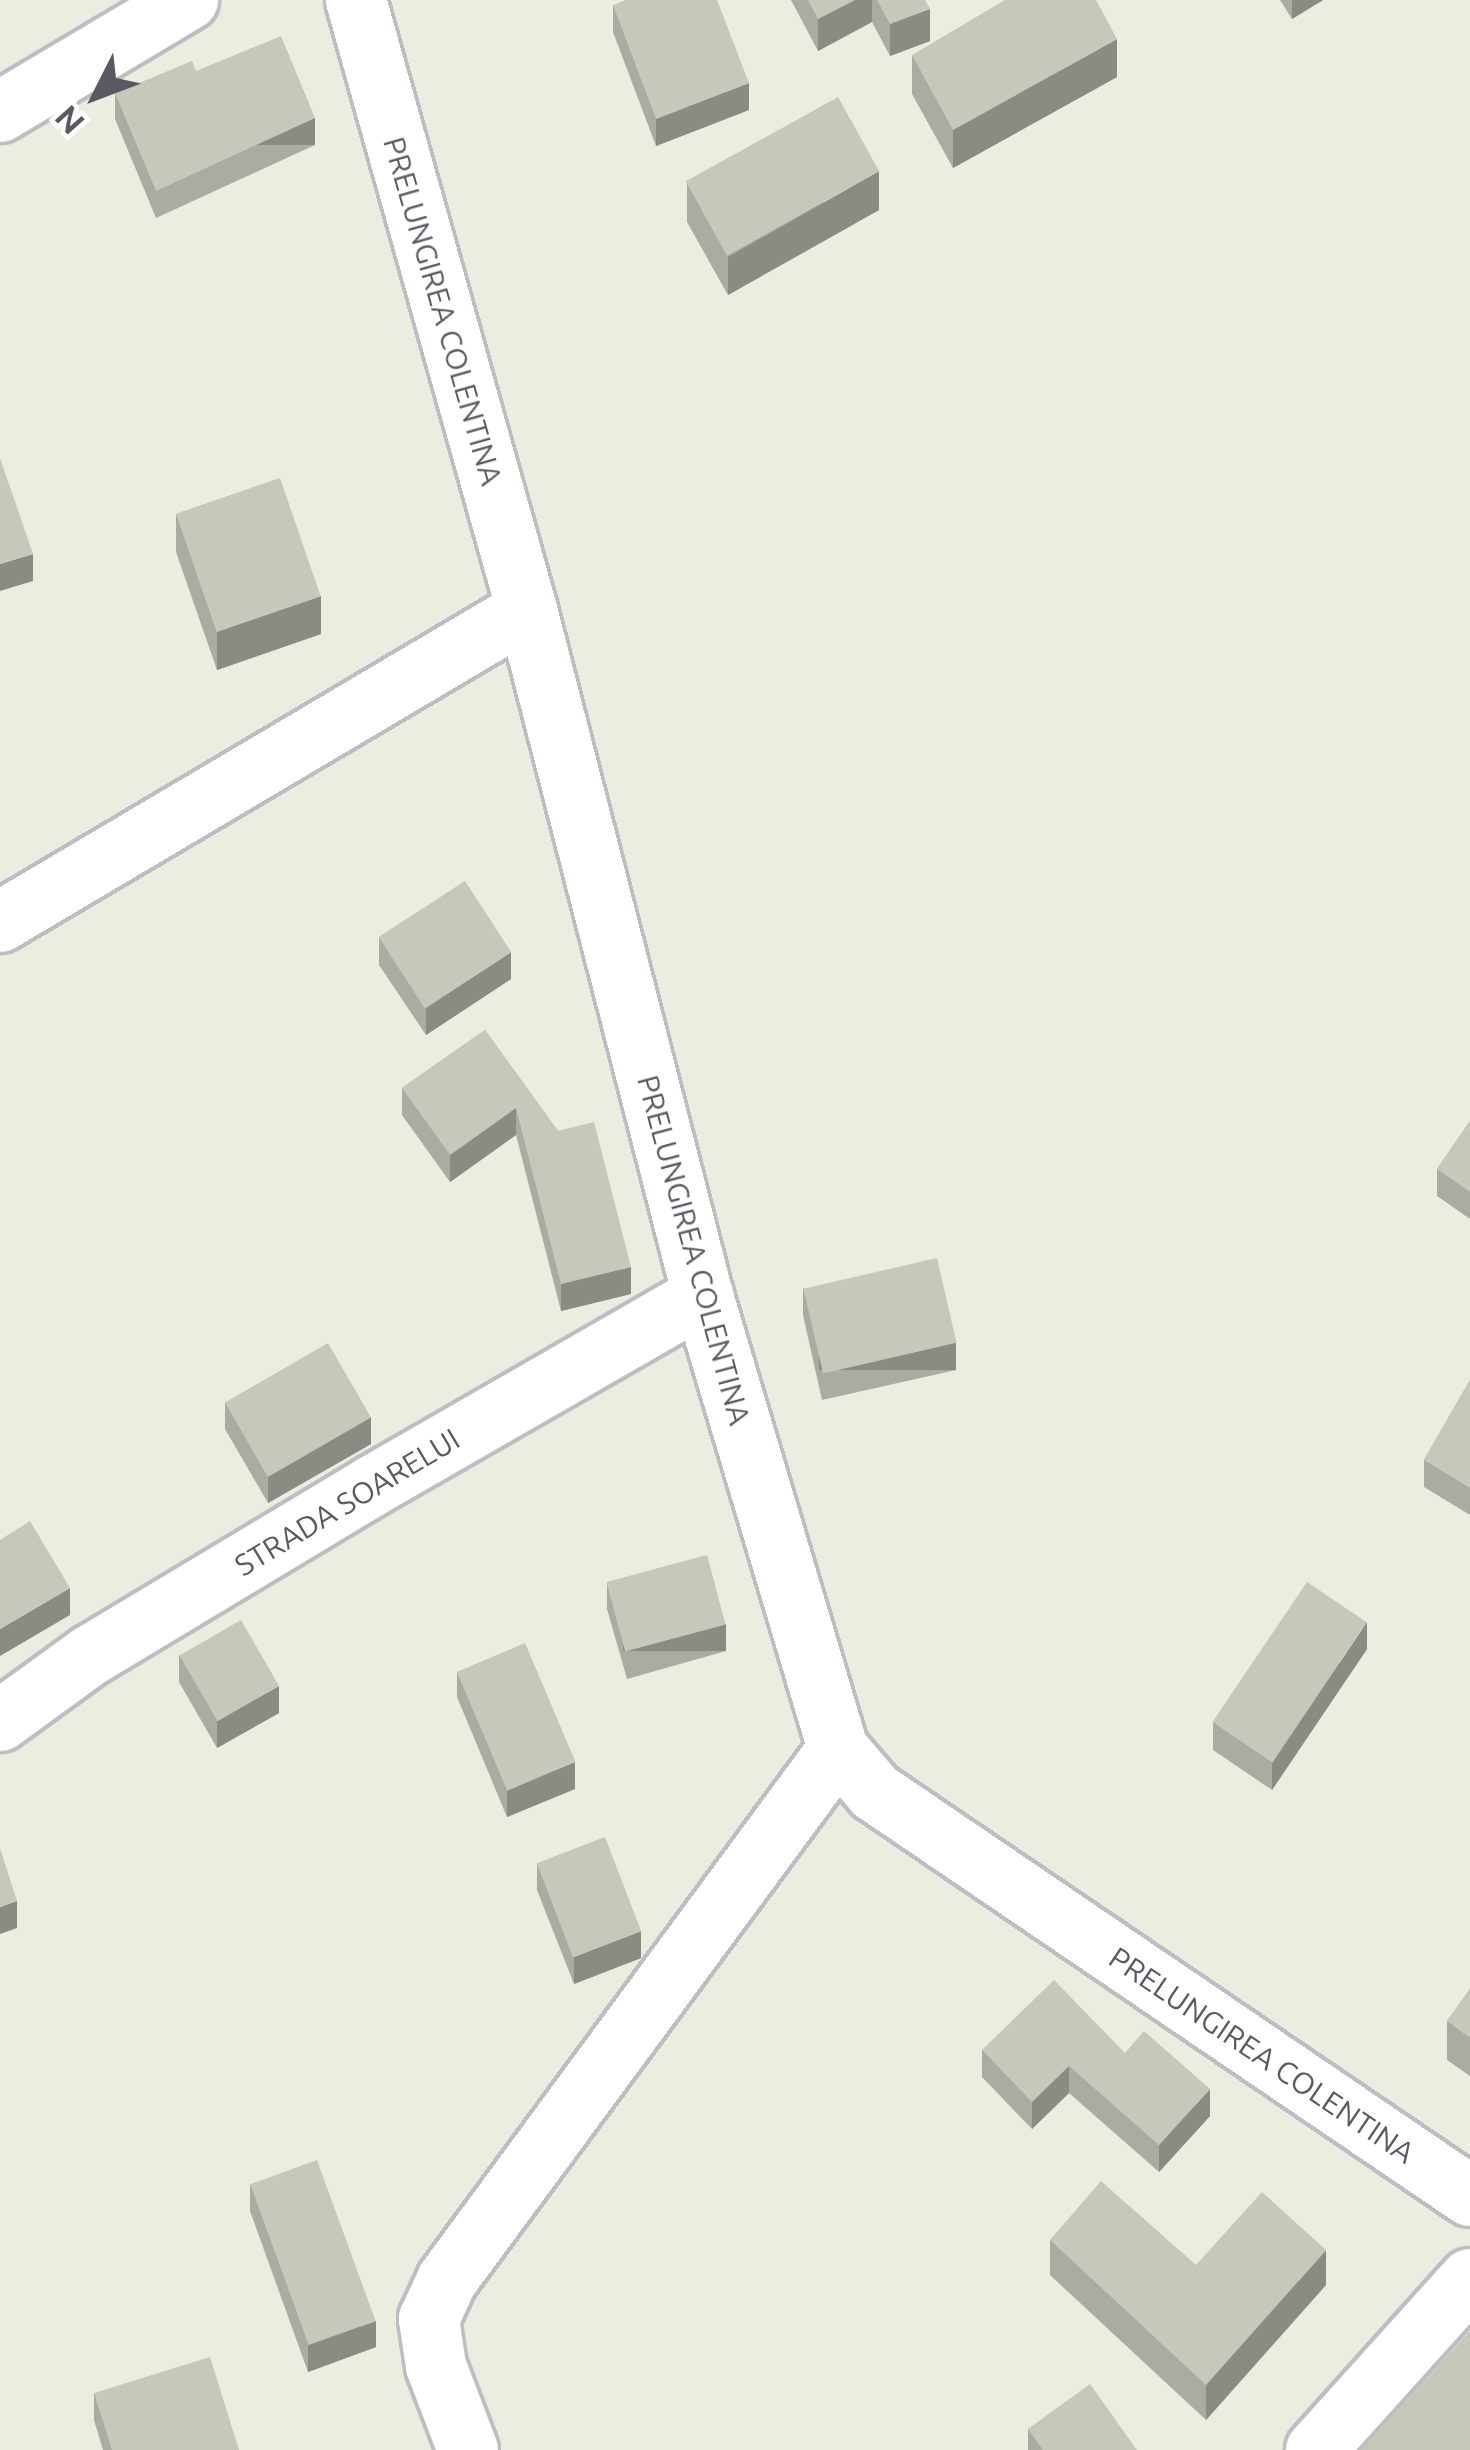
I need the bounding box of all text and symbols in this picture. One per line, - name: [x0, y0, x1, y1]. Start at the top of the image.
- north arrow: [36, 36, 156, 156]
- text: N: [47, 99, 91, 142]
- street label: PRELUNGIREA COLENTINA: [376, 133, 510, 489]
- street label: PRELUNGIREA COLENTINA: [630, 1071, 758, 1429]
- street label: STRADA SOARELUI: [228, 1421, 466, 1583]
- street label: PRELUNGIREA COLENTINA: [1102, 1939, 1422, 2171]

